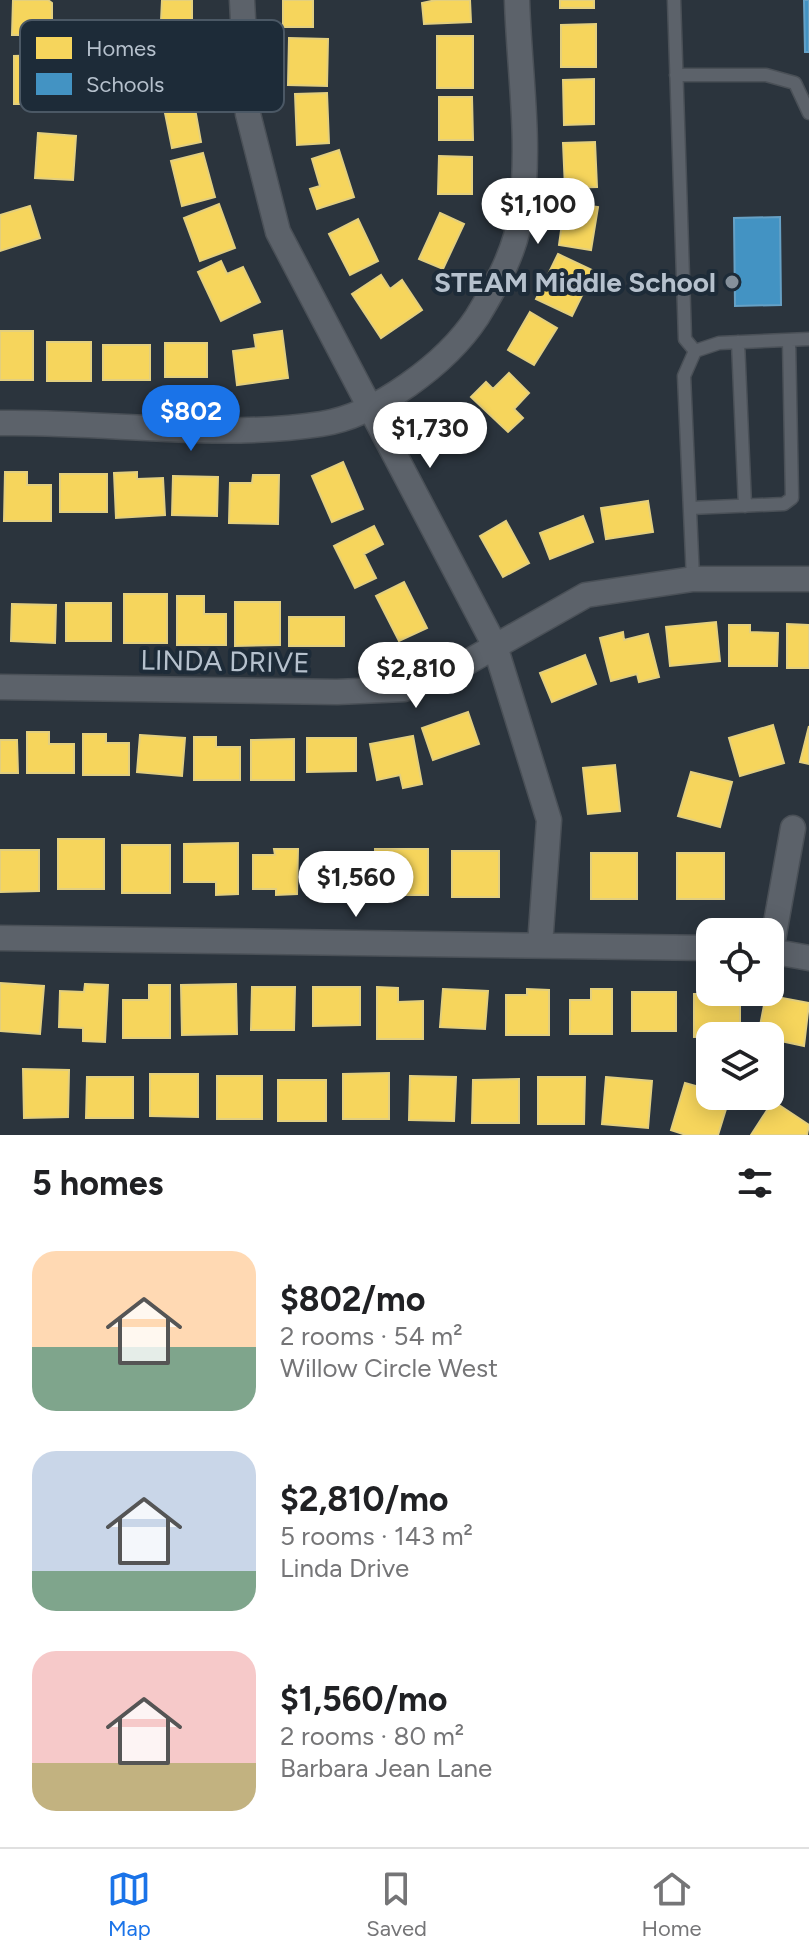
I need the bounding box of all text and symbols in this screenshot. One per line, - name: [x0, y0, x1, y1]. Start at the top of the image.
- legend: [20, 20, 284, 112]
- text: Homes: [86, 35, 156, 62]
- text: Schools: [86, 71, 164, 98]
- pin: $1,100: [473, 178, 603, 246]
- text: $1,100: [500, 188, 576, 220]
- place label: STEAM Middle School: [434, 265, 716, 299]
- marker: STEAM Middle School: [723, 273, 741, 291]
- pin: $802: [144, 385, 238, 453]
- text: $802: [160, 395, 222, 427]
- pin: $1,730: [365, 402, 495, 470]
- text: $1,730: [391, 412, 469, 444]
- pin: $2,810: [351, 642, 481, 710]
- street label: LINDA DRIVE: [140, 643, 310, 679]
- text: $2,810: [376, 652, 456, 684]
- pin: $1,560: [291, 851, 421, 919]
- text: $1,560: [316, 861, 396, 893]
- map controls: [696, 918, 784, 1110]
- button: locate: [696, 918, 784, 1006]
- button: layers: [696, 1022, 784, 1110]
- icon: filters: [733, 1161, 777, 1205]
- text: 5 homes: [32, 1163, 163, 1204]
- text: $802/mo: [280, 1279, 425, 1320]
- icon: home: [96, 1283, 192, 1379]
- text: 2 rooms · 54 m²: [280, 1320, 463, 1352]
- text: Willow Circle West: [280, 1352, 498, 1384]
- text: $2,810/mo: [280, 1479, 449, 1520]
- icon: home: [96, 1483, 192, 1579]
- text: 5 rooms · 143 m²: [280, 1520, 473, 1552]
- text: Linda Drive: [280, 1552, 409, 1584]
- text: $1,560/mo: [280, 1679, 448, 1720]
- icon: home: [96, 1683, 192, 1779]
- text: 2 rooms · 80 m²: [280, 1720, 464, 1752]
- text: Barbara Jean Lane: [280, 1752, 492, 1784]
- tab: Map: [107, 1867, 151, 1942]
- tab: Saved: [366, 1867, 427, 1942]
- tab: Home: [642, 1867, 702, 1942]

